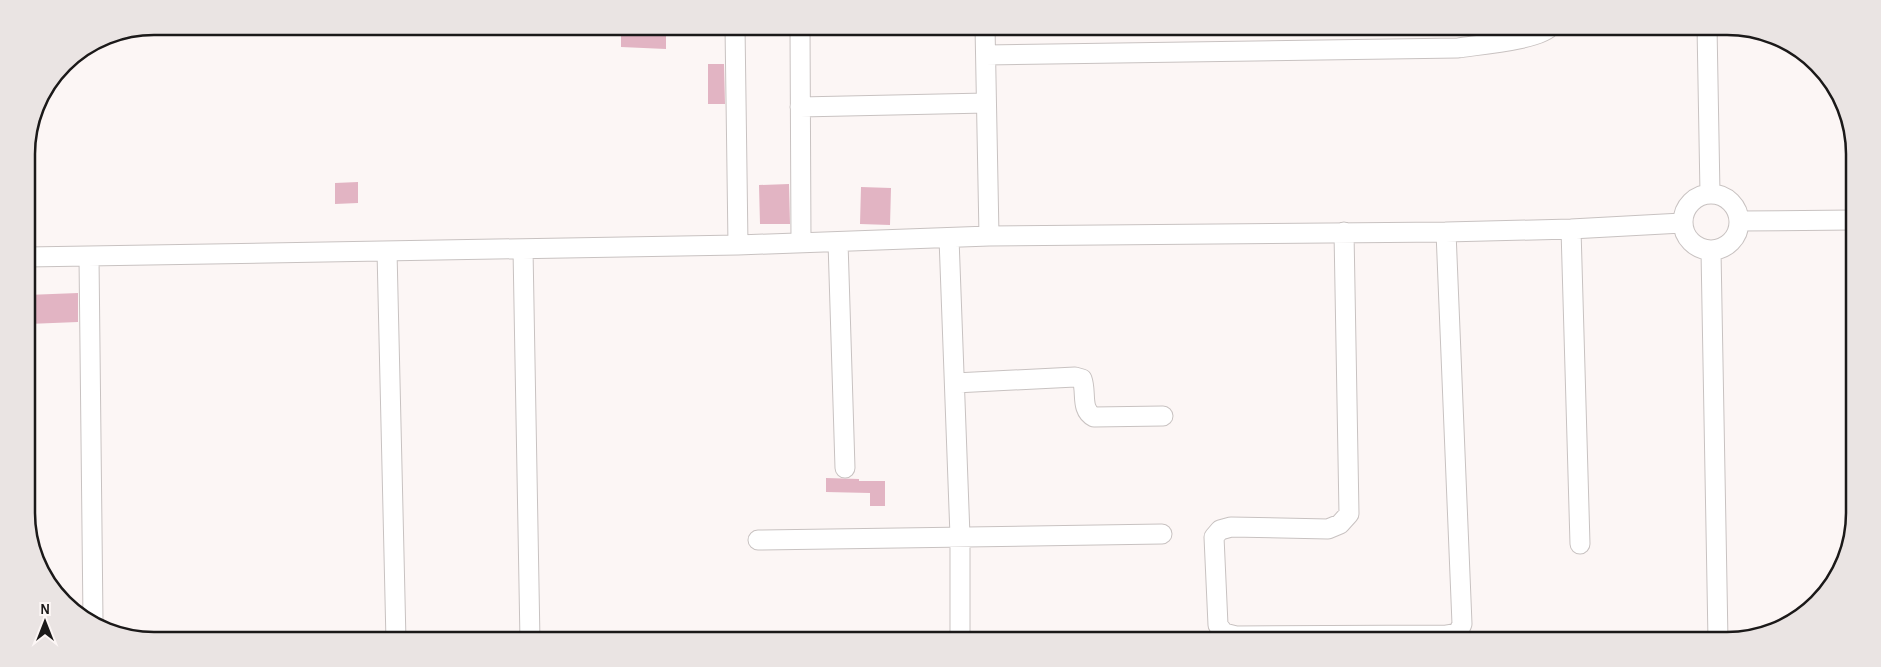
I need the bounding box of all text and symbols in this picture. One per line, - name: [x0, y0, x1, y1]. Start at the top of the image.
- north arrow: [20, 597, 70, 647]
- text: N: [40, 603, 50, 617]

